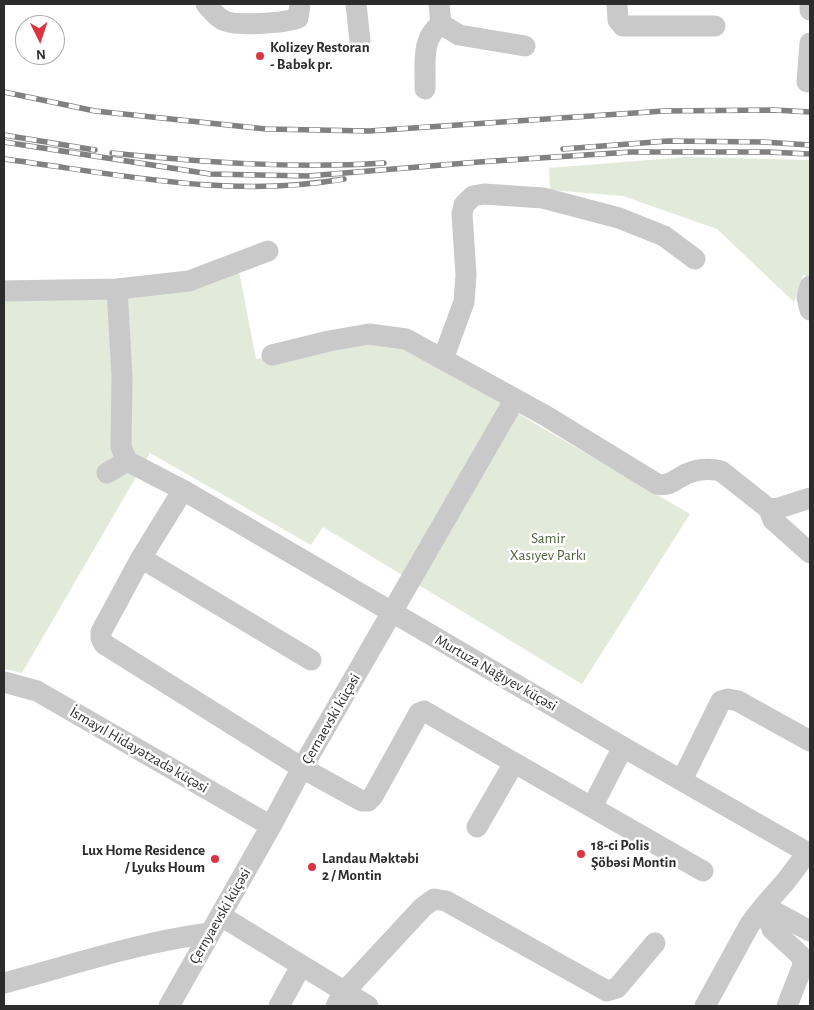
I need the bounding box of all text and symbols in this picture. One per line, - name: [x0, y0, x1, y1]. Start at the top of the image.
- north arrow: [15, 15, 65, 65]
- place label: Kolizey Restoran - Babək pr.: [270, 38, 370, 73]
- text: N: [36, 47, 46, 61]
- marker: Kolizey Restoran - Babək pr.: [254, 50, 266, 62]
- park label: Samir Xasıyev Parkı: [510, 529, 586, 564]
- street label: Murtuza Nağıyev küçəsi: [432, 631, 560, 715]
- street label: Çernaevski küçəsi: [298, 670, 364, 768]
- street label: İsmayıl Hidayətzadə küçəsi: [67, 703, 211, 797]
- place label: 18-ci Polis Şöbəsi Montin: [591, 836, 676, 871]
- place label: Lux Home Residence / Lyuks Houm: [82, 841, 205, 876]
- marker: 18-ci Polis Şöbəsi Montin: [575, 848, 587, 860]
- place label: Landau Məktəbi 2 / Montin: [322, 849, 419, 884]
- marker: Lux Home Residence / Lyuks Houm: [209, 853, 221, 865]
- marker: Landau Məktəbi 2 / Montin: [306, 861, 318, 873]
- street label: Çernyaevski küçəsi: [185, 865, 255, 967]

